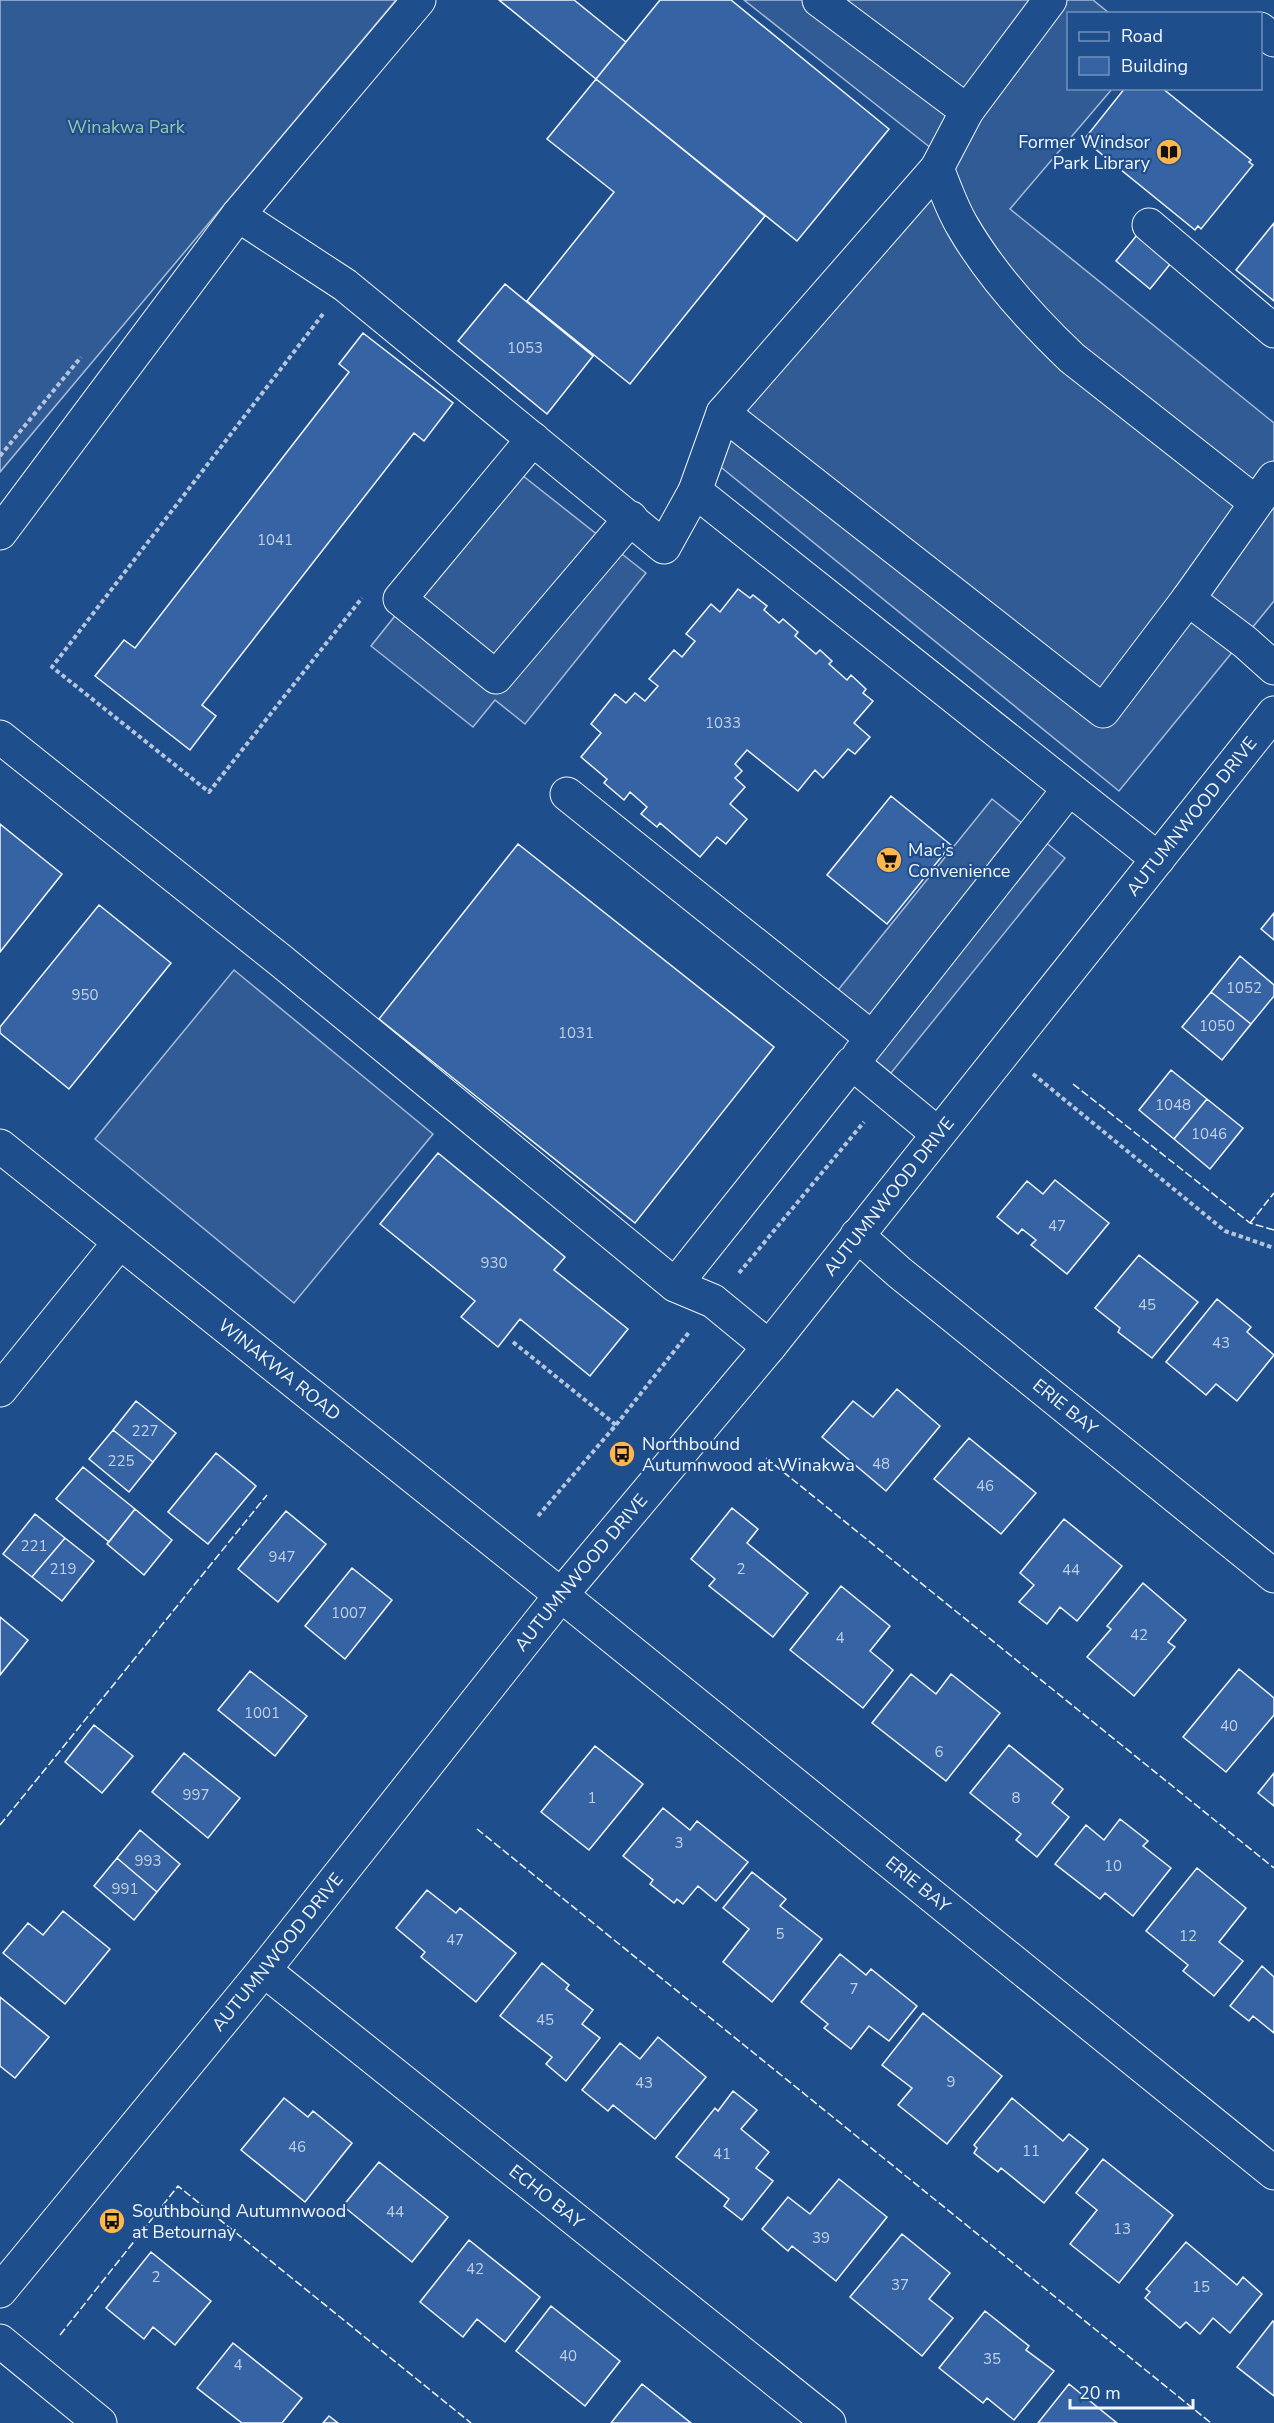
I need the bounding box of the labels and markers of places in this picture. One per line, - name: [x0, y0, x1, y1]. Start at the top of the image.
- place label: Former Windsor Park Library: [1018, 130, 1151, 175]
- library icon: Former Windsor Park Library: [1154, 137, 1184, 167]
- place label: Mac's Convenience: [908, 838, 1010, 883]
- supermarket icon: Mac's Convenience: [874, 845, 904, 875]
- place label: Northbound Autumnwood at Winakwa: [642, 1432, 855, 1477]
- bus stop icon: Northbound Autumnwood at Winakwa: [607, 1439, 637, 1469]
- place label: Southbound Autumnwood at Betournay: [132, 2199, 346, 2244]
- bus stop icon: Southbound Autumnwood at Betournay: [97, 2206, 127, 2236]

